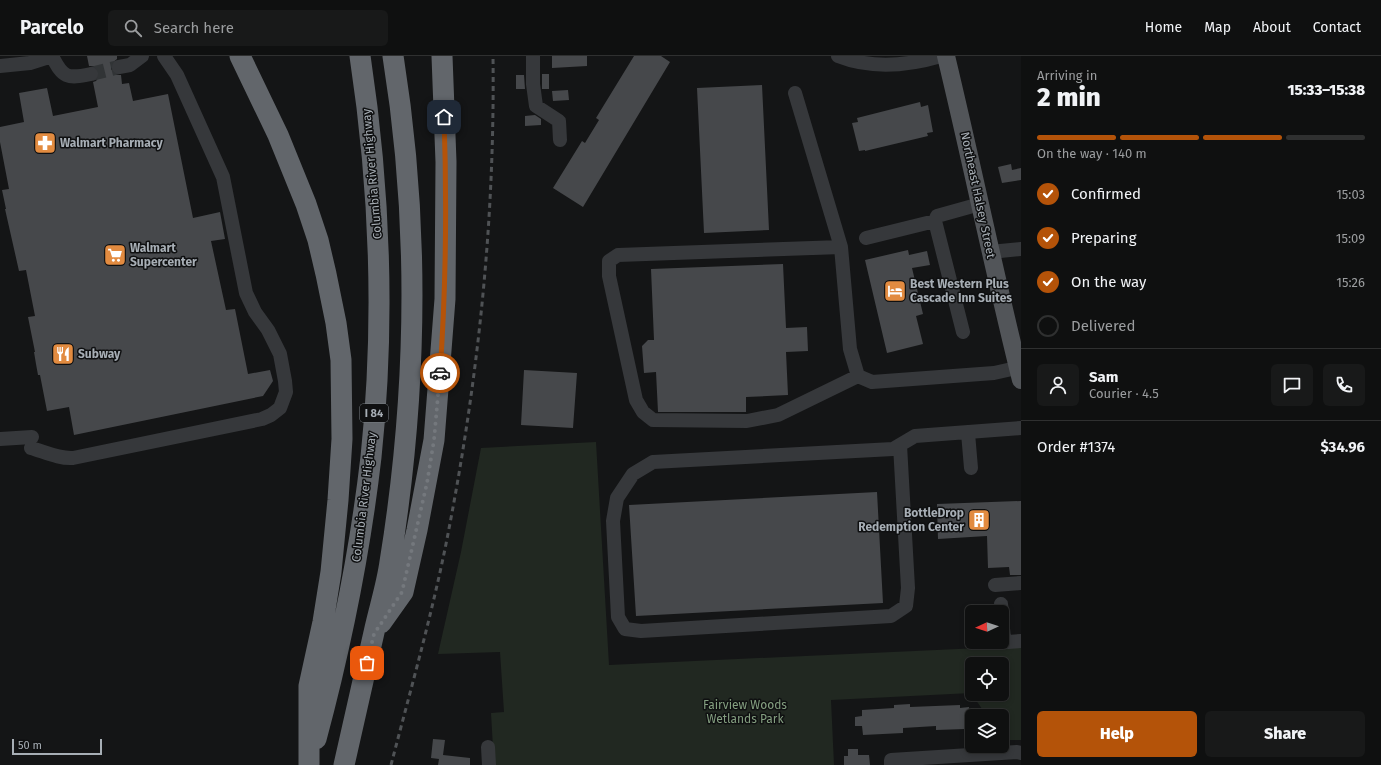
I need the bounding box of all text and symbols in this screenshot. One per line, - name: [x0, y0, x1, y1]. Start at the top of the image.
- search box: [108, 10, 388, 46]
- text: Parcelo: [20, 16, 84, 39]
- icon: search: [122, 17, 144, 39]
- text: Search here: [154, 19, 234, 37]
- text: Home: [1145, 19, 1182, 36]
- text: Map: [1204, 19, 1231, 36]
- text: About: [1253, 19, 1291, 36]
- text: Contact: [1313, 19, 1361, 36]
- text: Arriving in: [1037, 68, 1097, 83]
- text: 15:33–15:38: [1287, 81, 1365, 99]
- text: 2 min: [1037, 82, 1101, 113]
- pin: [427, 100, 461, 134]
- icon: home: [433, 106, 455, 128]
- street label: Columbia River Highway: [359, 108, 385, 240]
- pharmacy icon: Walmart Pharmacy: [32, 130, 58, 156]
- street label: Northeast Halsey Street: [958, 130, 998, 260]
- place label: Walmart Pharmacy: [60, 136, 164, 150]
- text: On the way · 140 m: [1037, 146, 1147, 161]
- icon: check: [1037, 183, 1059, 205]
- text: Confirmed: [1071, 185, 1141, 203]
- text: 15:03: [1336, 187, 1365, 202]
- icon: check: [1037, 227, 1059, 249]
- text: Preparing: [1071, 229, 1136, 247]
- text: 15:09: [1336, 231, 1365, 246]
- place label: Walmart Supercenter: [130, 241, 197, 269]
- supermarket icon: Walmart Supercenter: [102, 242, 128, 268]
- icon: check: [1037, 271, 1059, 293]
- text: On the way: [1071, 273, 1146, 291]
- text: 15:26: [1336, 275, 1365, 290]
- place label: Best Western Plus Cascade Inn Suites: [910, 277, 1012, 305]
- hotel icon: Best Western Plus Cascade Inn Suites: [882, 278, 908, 304]
- text: Delivered: [1071, 317, 1135, 335]
- restaurant icon: Subway: [50, 341, 76, 367]
- place label: Subway: [78, 347, 121, 361]
- courier: [420, 353, 460, 393]
- icon: car: [429, 362, 451, 384]
- button: person: [1037, 364, 1079, 406]
- button: chat: [1271, 364, 1313, 406]
- button: phone: [1323, 364, 1365, 406]
- text: Sam: [1089, 368, 1118, 386]
- text: Courier · 4.5: [1089, 386, 1159, 401]
- road number: I 84: [360, 404, 388, 422]
- street label: Columbia River Highway: [349, 431, 379, 563]
- text: Order #1374: [1037, 438, 1115, 456]
- text: $34.96: [1320, 438, 1365, 456]
- place label: BottleDrop Redemption Center: [858, 506, 964, 534]
- building icon: BottleDrop Redemption Center: [966, 507, 992, 533]
- north arrow: [965, 605, 1009, 649]
- map controls: [965, 605, 1009, 753]
- pin: [350, 646, 384, 680]
- icon: bag: [356, 652, 378, 674]
- button: locate: [965, 657, 1009, 701]
- park label: Fairview Woods Wetlands Park: [703, 698, 787, 726]
- button: layers: [965, 709, 1009, 753]
- button: Help: [1037, 711, 1197, 757]
- button: Share: [1205, 711, 1365, 757]
- scale bar: [12, 737, 102, 756]
- text: 50 m: [18, 739, 42, 752]

